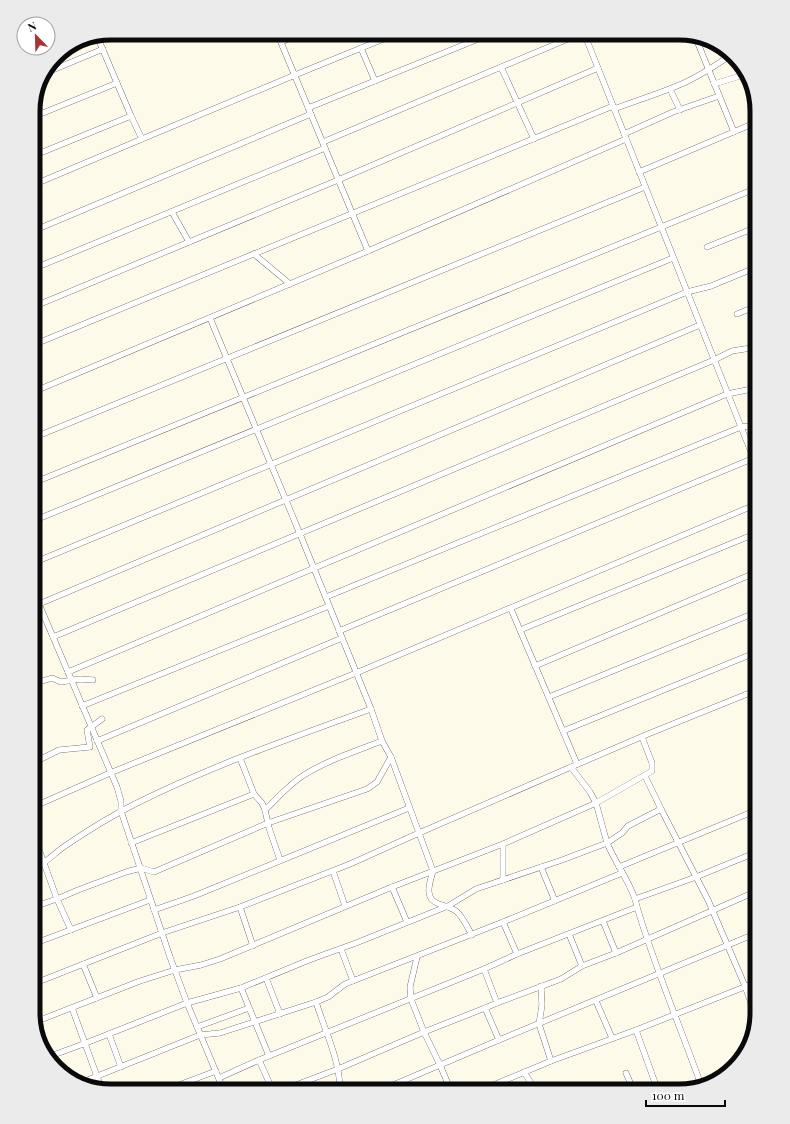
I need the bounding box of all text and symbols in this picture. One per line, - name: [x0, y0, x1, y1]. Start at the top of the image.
- north arrow: [16, 16, 56, 56]
- text: N: [25, 18, 39, 35]
- scale bar: [646, 1082, 725, 1108]
- text: 100 m: [652, 1087, 685, 1103]

